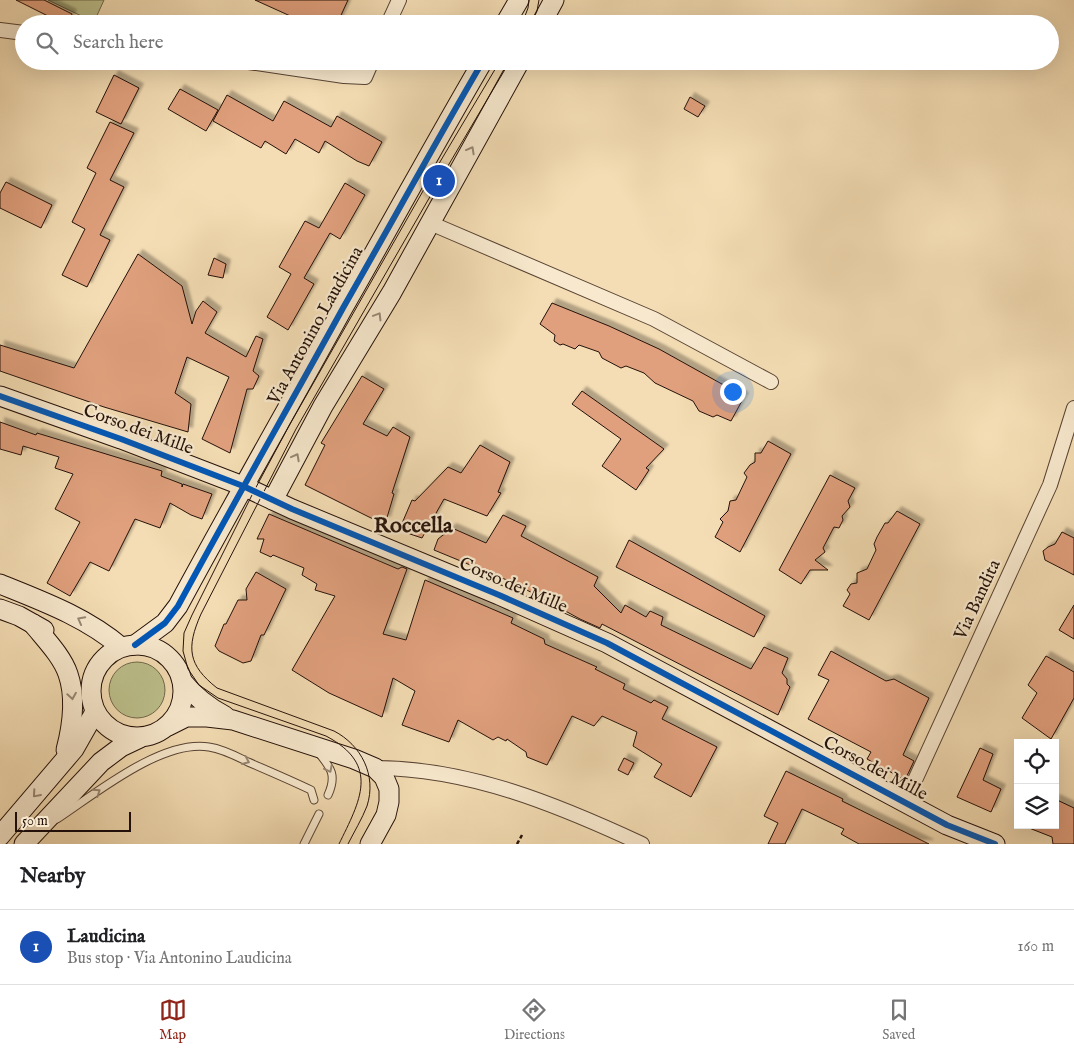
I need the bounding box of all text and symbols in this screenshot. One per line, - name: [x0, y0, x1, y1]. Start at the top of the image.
- search box: [15, 15, 1059, 70]
- icon: search: [33, 29, 61, 57]
- text: Search here: [73, 31, 164, 55]
- one-way arrow: [465, 147, 475, 156]
- pin: 1: [423, 162, 455, 200]
- street label: Via Antonino Laudicina: [262, 243, 369, 410]
- one-way arrow: [371, 313, 381, 322]
- your location: [720, 379, 746, 405]
- street label: Corso dei Mille: [80, 399, 196, 461]
- one-way arrow: [290, 453, 300, 462]
- district label: Roccella: [373, 512, 453, 540]
- street label: Corso dei Mille: [455, 553, 571, 619]
- street label: Via Bandita: [949, 556, 1007, 645]
- one-way arrow: [78, 616, 87, 626]
- one-way arrow: [66, 692, 76, 700]
- street label: Corso dei Mille: [819, 732, 931, 806]
- map controls: [1014, 739, 1059, 829]
- button: locate: [1014, 739, 1059, 784]
- one-way arrow: [241, 754, 250, 765]
- one-way arrow: [323, 764, 333, 773]
- button: layers: [1014, 784, 1059, 829]
- one-way arrow: [33, 789, 42, 798]
- one-way arrow: [92, 789, 101, 798]
- scale bar: [15, 809, 131, 832]
- text: 50 m: [22, 812, 48, 830]
- text: Nearby: [20, 863, 85, 890]
- text: Laudicina: [67, 925, 145, 949]
- text: 1: [33, 937, 39, 957]
- text: 160 m: [1018, 937, 1054, 957]
- text: Bus stop · Via Antonino Laudicina: [67, 949, 292, 969]
- tab: Map: [159, 996, 187, 1044]
- tab: Directions: [504, 996, 565, 1044]
- tab: Saved: [882, 996, 915, 1044]

